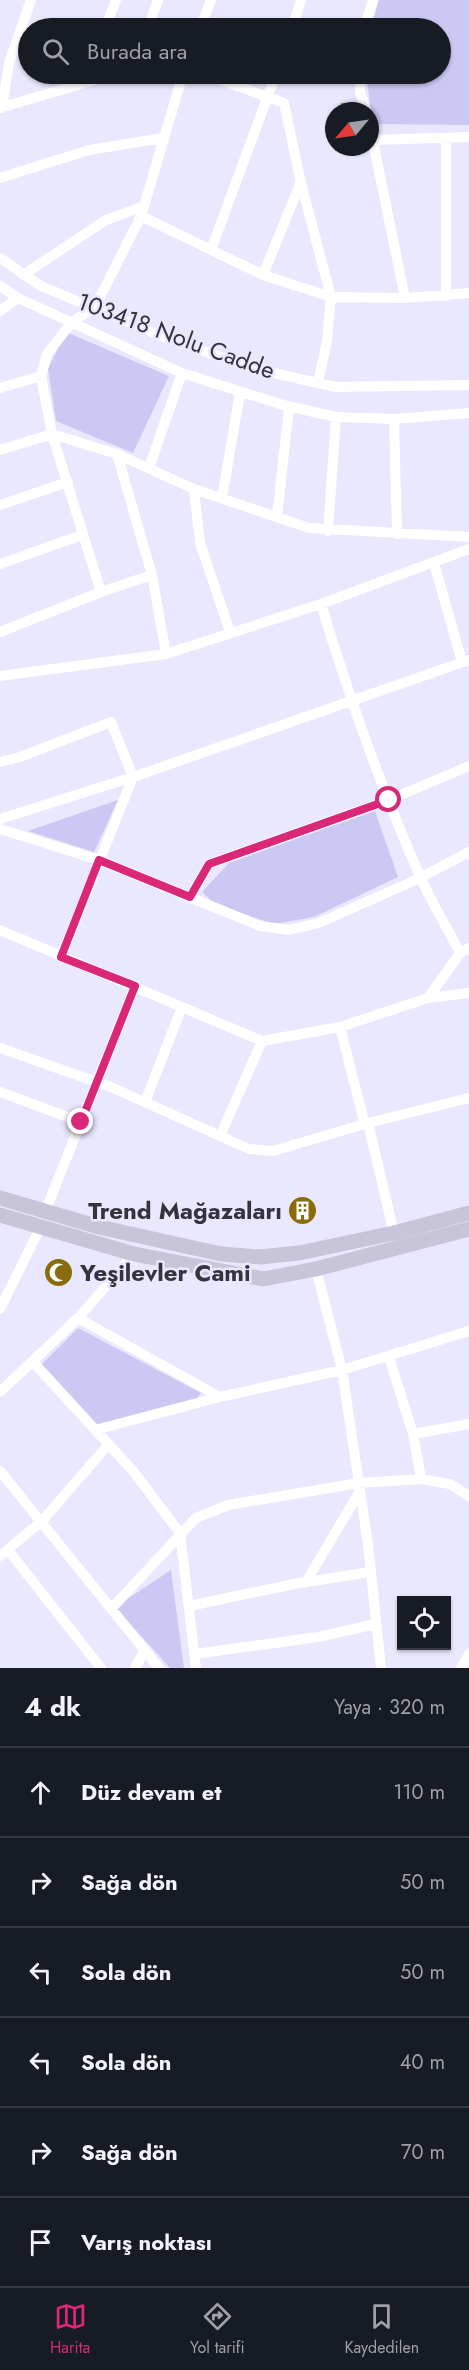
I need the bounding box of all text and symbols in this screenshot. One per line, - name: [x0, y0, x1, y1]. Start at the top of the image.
- search box: [18, 18, 451, 84]
- icon: search: [39, 35, 72, 68]
- text: Burada ara: [87, 35, 187, 67]
- north arrow: [325, 102, 379, 156]
- street label: 103418 Nolu Cadde: [72, 283, 280, 388]
- route start: [375, 786, 401, 812]
- route end: [67, 1108, 93, 1134]
- place label: Trend Mağazaları: [88, 1193, 282, 1228]
- building icon: Trend Mağazaları: [287, 1195, 319, 1227]
- place label: Yeşilevler Cami: [79, 1255, 251, 1290]
- mosque icon: Yeşilevler Cami: [43, 1257, 75, 1289]
- map controls: [397, 1596, 451, 1650]
- button: locate: [397, 1596, 451, 1650]
- text: 4 dk: [24, 1688, 81, 1726]
- text: Yaya · 320 m: [334, 1693, 445, 1722]
- icon: ahead: [24, 1776, 57, 1809]
- text: Düz devam et: [81, 1776, 221, 1808]
- text: 110 m: [393, 1778, 445, 1807]
- icon: right: [24, 1866, 57, 1899]
- text: Sağa dön: [81, 1866, 178, 1898]
- text: 50 m: [400, 1868, 445, 1897]
- icon: left: [24, 1956, 57, 1989]
- text: Sola dön: [81, 1956, 171, 1988]
- text: 50 m: [400, 1958, 445, 1987]
- icon: left: [24, 2046, 57, 2079]
- text: Sola dön: [81, 2046, 171, 2078]
- text: 40 m: [400, 2048, 445, 2077]
- icon: right: [24, 2136, 57, 2169]
- text: Sağa dön: [81, 2136, 178, 2168]
- text: 70 m: [401, 2138, 445, 2167]
- icon: arrive: [24, 2226, 57, 2259]
- text: Varış noktası: [81, 2226, 212, 2258]
- tab: Harita: [50, 2300, 90, 2359]
- tab: Yol tarifi: [190, 2300, 245, 2359]
- tab: Kaydedilen: [344, 2300, 419, 2359]

